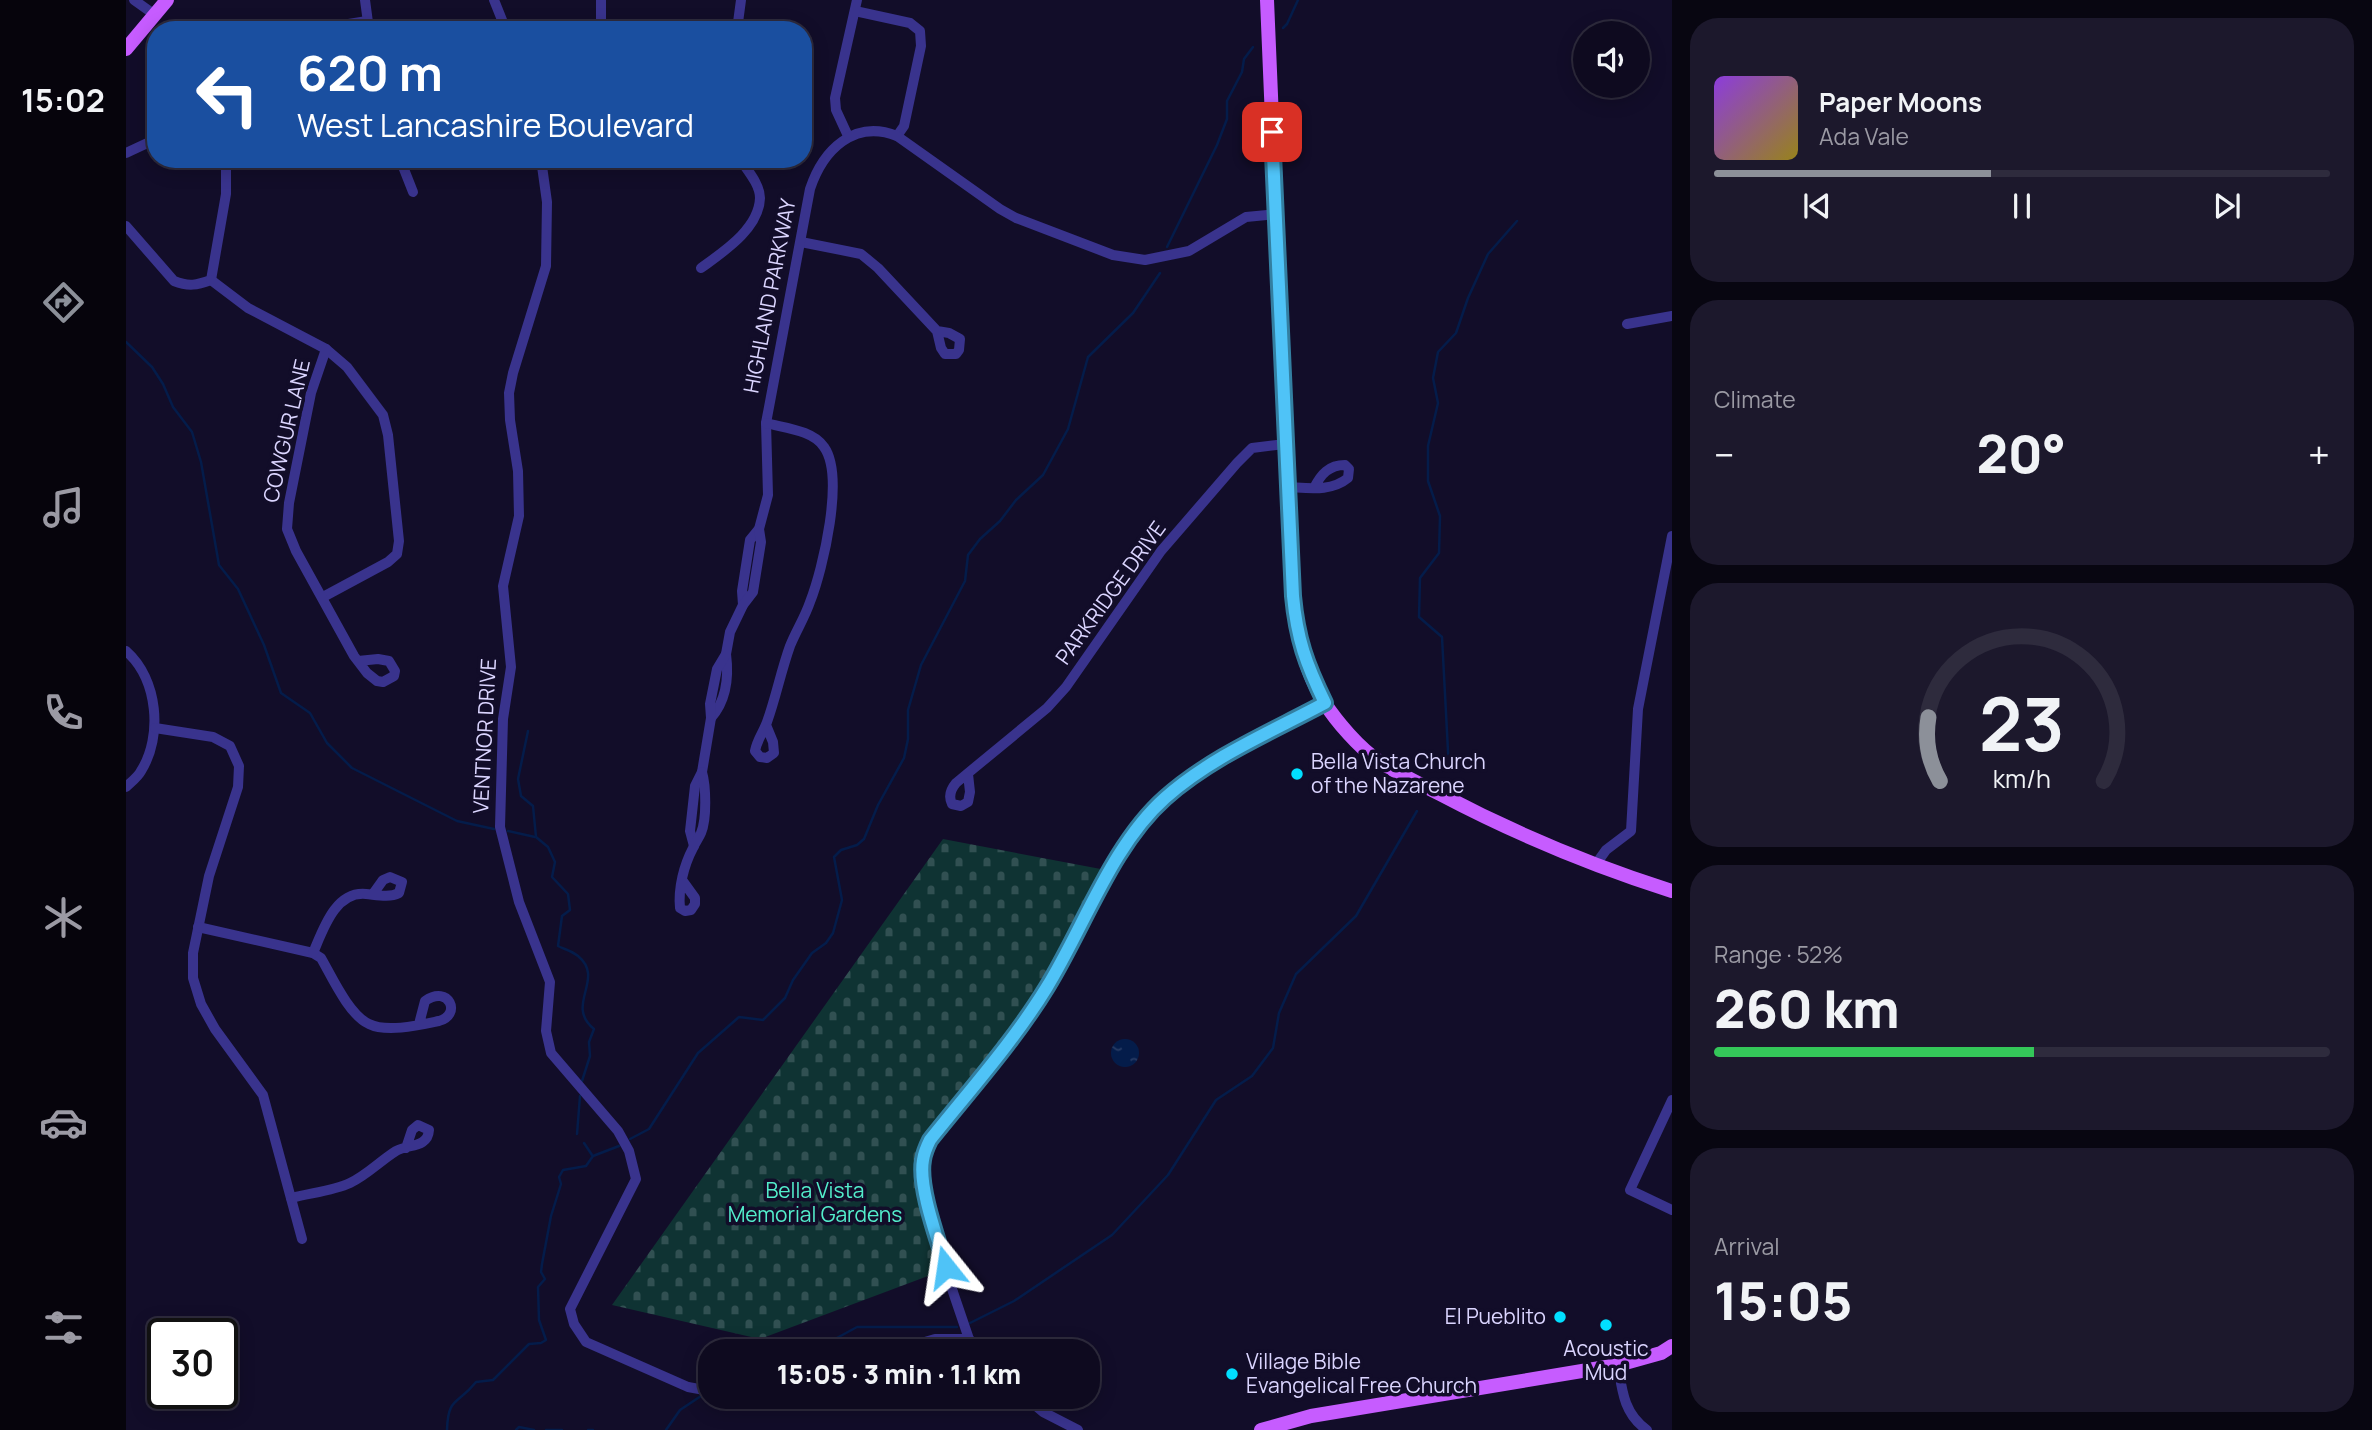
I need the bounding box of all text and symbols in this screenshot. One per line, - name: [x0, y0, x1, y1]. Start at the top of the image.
- map controls: [1573, 21, 1650, 98]
- button: sound: [1573, 21, 1650, 98]
- text: 620 m: [297, 39, 443, 106]
- icon: left: [182, 49, 273, 140]
- text: 15:02: [21, 78, 105, 122]
- text: Paper Moons: [1819, 84, 1982, 120]
- pin: [1242, 102, 1302, 162]
- text: West Lancashire Boulevard: [297, 103, 694, 147]
- icon: arrive: [1253, 113, 1291, 151]
- text: Ada Vale: [1819, 120, 1909, 152]
- icon: previous: [1798, 187, 1836, 225]
- icon: pause: [2003, 187, 2041, 225]
- icon: next: [2208, 187, 2246, 225]
- street label: HIGHLAND PARKWAY: [736, 196, 802, 396]
- icon: directions: [39, 278, 88, 327]
- street label: COWGUR LANE: [256, 356, 316, 505]
- text: Climate: [1714, 383, 1796, 415]
- text: 20°: [1976, 418, 2066, 489]
- text: −: [1714, 428, 1735, 480]
- text: +: [2308, 428, 2330, 480]
- icon: music: [39, 483, 88, 532]
- street label: PARKRIDGE DRIVE: [1049, 515, 1172, 670]
- street label: VENTNOR DRIVE: [466, 658, 502, 814]
- text: 23: [1979, 673, 2065, 773]
- icon: phone: [39, 688, 88, 737]
- place label: Bella Vista Church of the Nazarene: [1311, 747, 1486, 799]
- text: km/h: [1993, 761, 2051, 796]
- marker: Bella Vista Church of the Nazarene: [1289, 766, 1305, 782]
- icon: climate: [39, 893, 88, 942]
- text: Range · 52%: [1714, 938, 1843, 970]
- text: 260 km: [1714, 973, 1900, 1044]
- icon: car: [39, 1098, 88, 1147]
- park label: Bella Vista Memorial Gardens: [728, 1176, 902, 1228]
- position arrow: [909, 1230, 983, 1304]
- text: Arrival: [1714, 1230, 1780, 1262]
- text: 15:05: [1714, 1265, 1852, 1336]
- place label: El Pueblito: [1445, 1302, 1546, 1330]
- icon: filters: [39, 1303, 88, 1352]
- marker: El Pueblito: [1552, 1309, 1568, 1325]
- marker: Acoustic Mud: [1598, 1317, 1614, 1333]
- speed limit sign: 30: [147, 1318, 238, 1409]
- place label: Acoustic Mud: [1563, 1334, 1649, 1386]
- place label: Village Bible Evangelical Free Church: [1246, 1347, 1477, 1399]
- text: 15:05 · 3 min · 1.1 km: [777, 1356, 1021, 1392]
- marker: Village Bible Evangelical Free Church: [1224, 1366, 1240, 1382]

